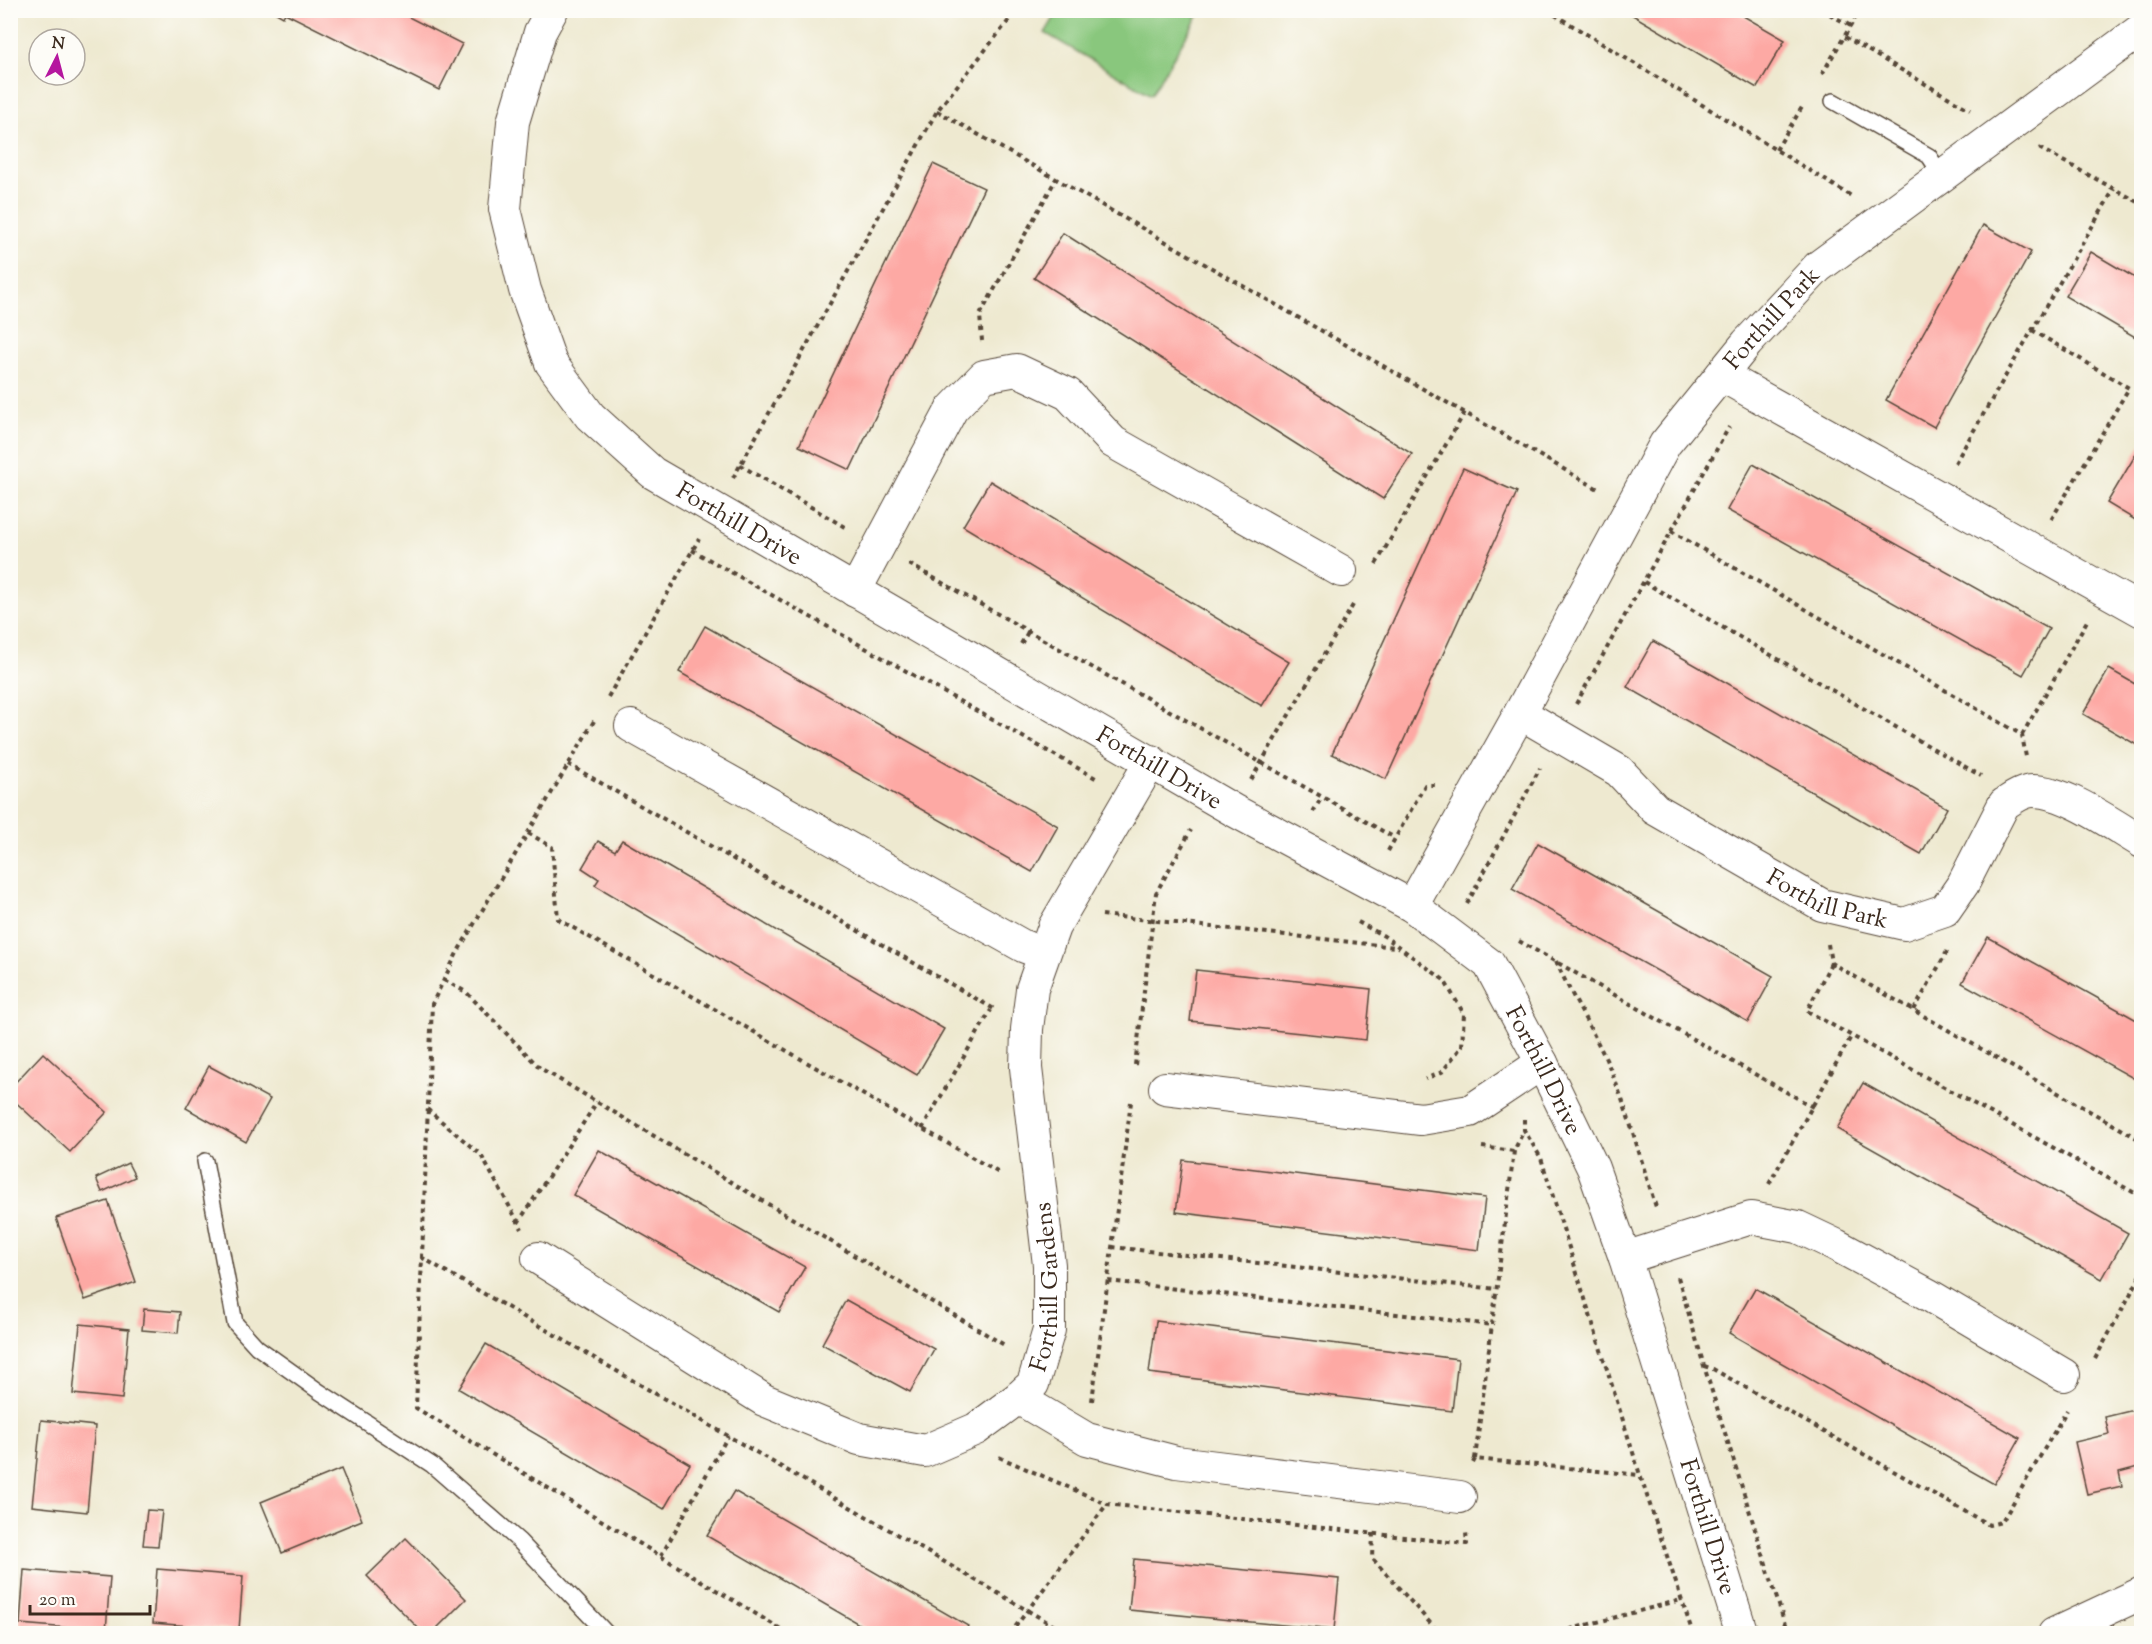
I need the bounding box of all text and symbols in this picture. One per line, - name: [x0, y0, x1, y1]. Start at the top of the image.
- north arrow: [27, 27, 87, 87]
- text: N: [51, 32, 66, 57]
- street label: Forthill Park: [1717, 260, 1829, 378]
- street label: Forthill Drive: [669, 475, 808, 575]
- street label: Forthill Drive: [1089, 719, 1228, 819]
- street label: Forthill Park: [1760, 862, 1891, 939]
- street label: Forthill Drive: [1496, 1000, 1589, 1141]
- street label: Forthill Gardens: [1023, 1200, 1068, 1376]
- street label: Forthill Drive: [1669, 1455, 1744, 1599]
- scale bar: [30, 1578, 150, 1616]
- text: 20 m: [39, 1588, 76, 1614]

